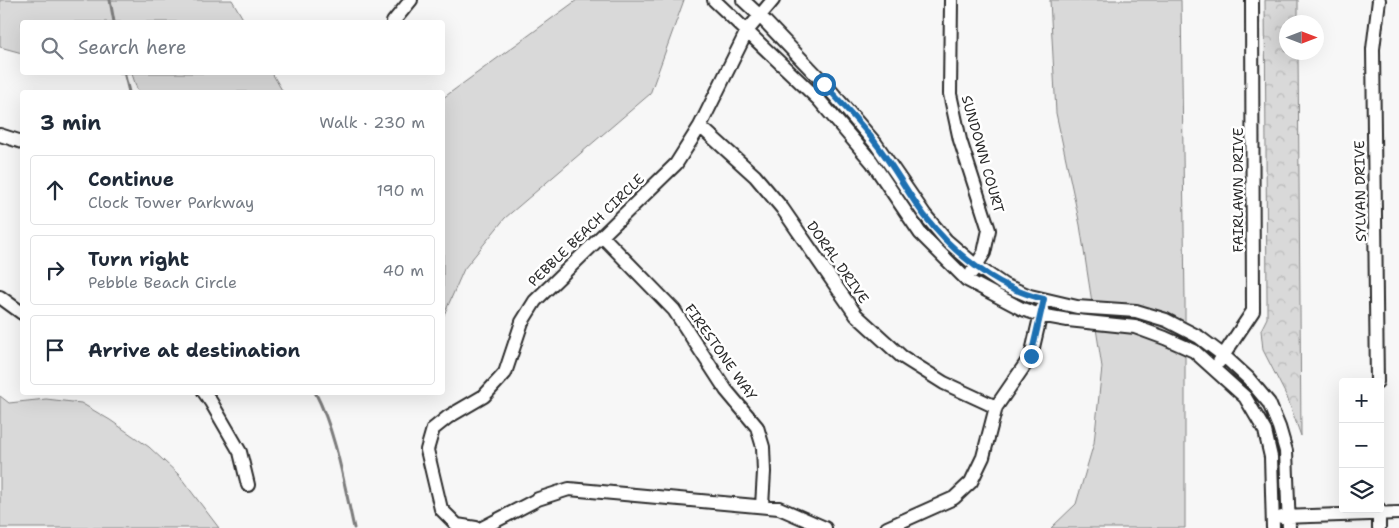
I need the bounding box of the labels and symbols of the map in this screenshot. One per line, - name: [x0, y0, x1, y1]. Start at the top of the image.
- north arrow: [1279, 15, 1324, 60]
- route start: [813, 73, 836, 96]
- street label: SUNDOWN COURT: [958, 93, 1009, 215]
- street label: FAIRLAWN DRIVE: [1229, 127, 1247, 253]
- street label: SYLVAN DRIVE: [1350, 140, 1370, 242]
- street label: PEBBLE BEACH CIRCLE: [524, 170, 648, 290]
- street label: DORAL DRIVE: [803, 217, 873, 307]
- street label: FIRESTONE WAY: [681, 300, 761, 404]
- route end: [1020, 345, 1043, 368]

